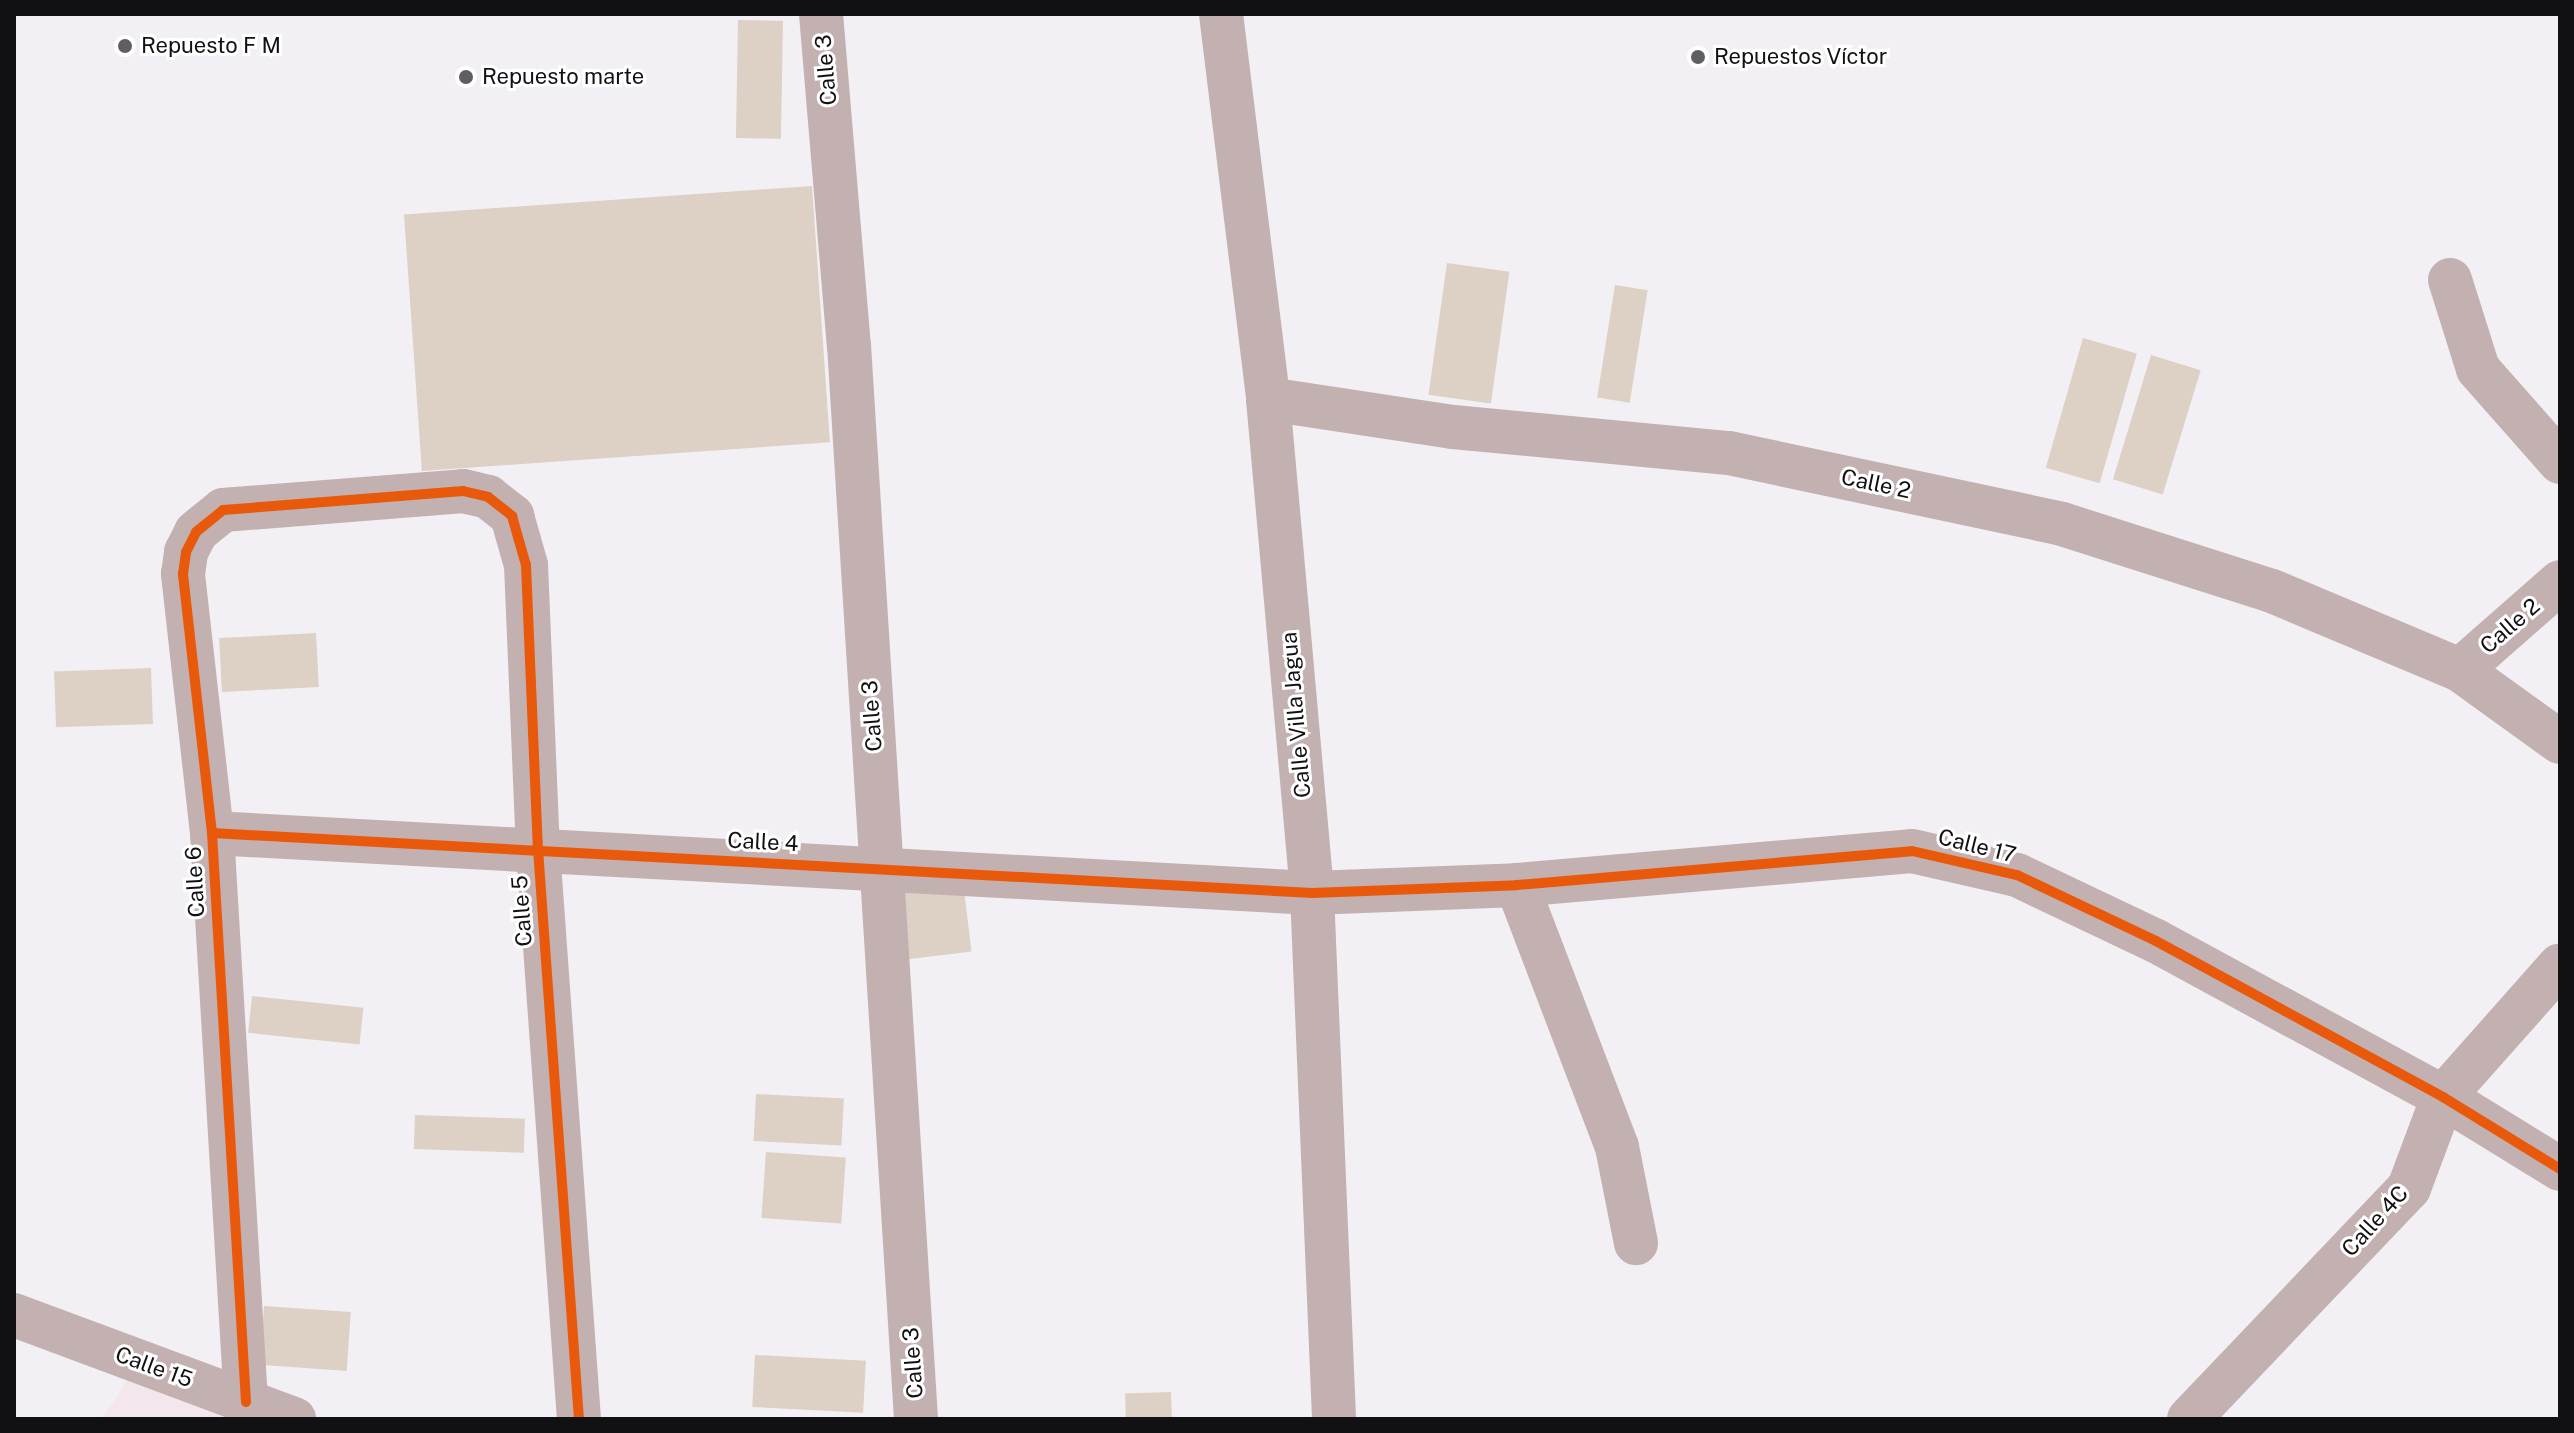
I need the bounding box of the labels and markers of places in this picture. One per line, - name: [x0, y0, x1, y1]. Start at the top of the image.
- place label: Repuesto F M: [141, 33, 281, 59]
- marker: Repuesto F M: [116, 37, 134, 55]
- place label: Repuestos Víctor: [1714, 44, 1888, 70]
- marker: Repuestos Víctor: [1689, 48, 1707, 66]
- place label: Repuesto marte: [482, 64, 644, 90]
- marker: Repuesto marte: [457, 68, 475, 86]

